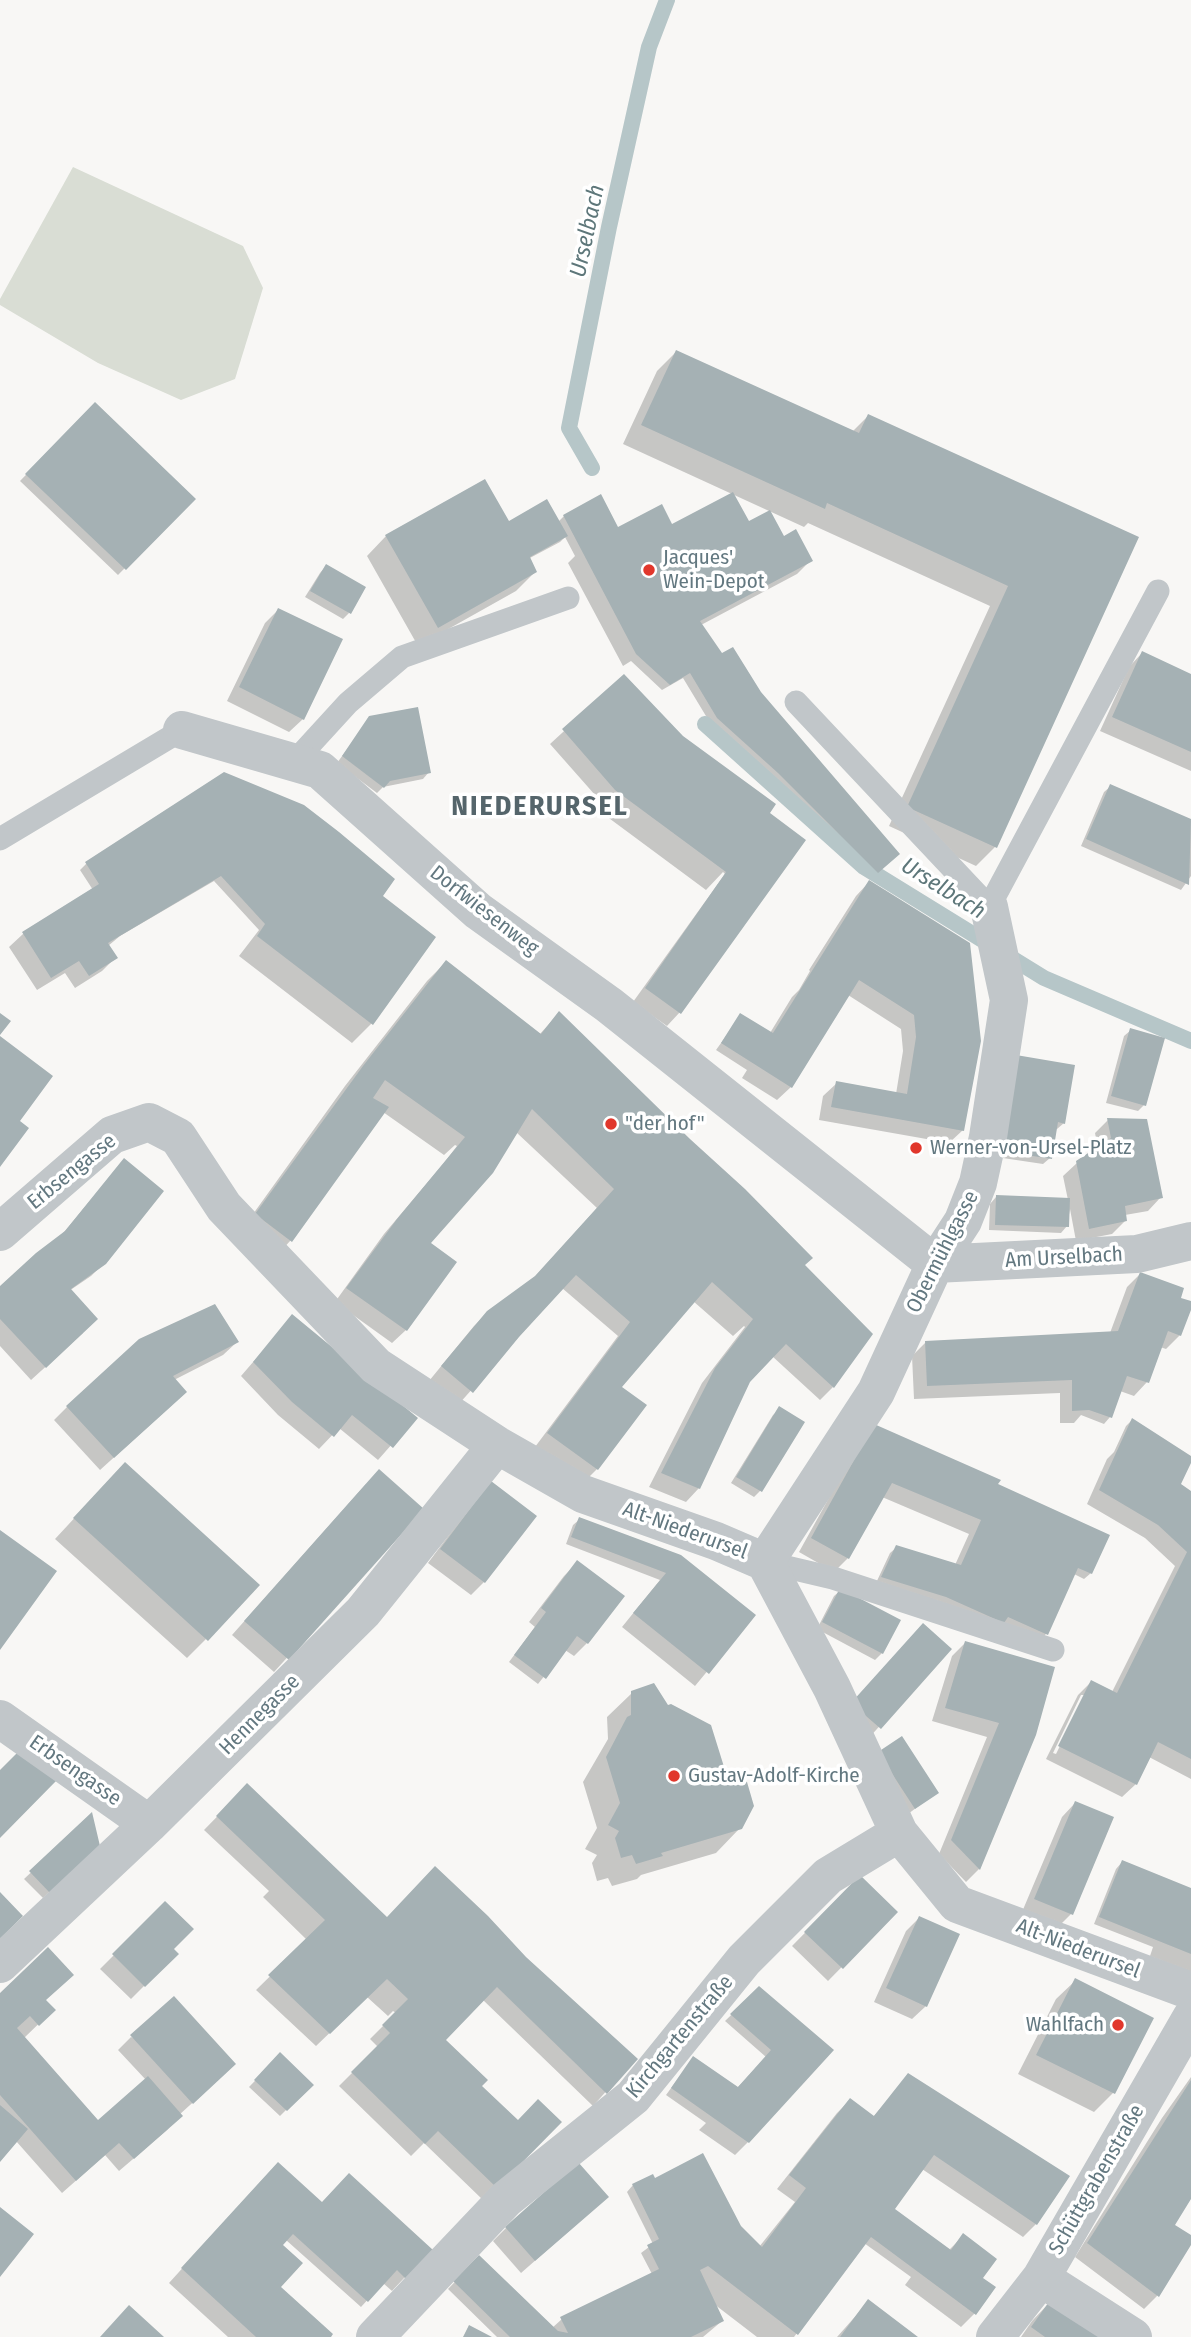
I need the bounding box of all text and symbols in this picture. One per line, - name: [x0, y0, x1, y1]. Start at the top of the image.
- water label: Urselbach: [565, 182, 611, 280]
- place label: Jacques' Wein-Depot: [663, 545, 765, 595]
- marker: Jacques' Wein-Depot: [641, 562, 657, 578]
- district label: NIEDERURSEL: [453, 790, 627, 824]
- water label: Urselbach: [896, 852, 990, 926]
- street label: Dorfwiesenweg: [425, 861, 543, 961]
- place label: "der hof": [625, 1111, 705, 1137]
- marker: "der hof": [603, 1116, 619, 1132]
- street label: Erbsengasse: [23, 1129, 121, 1215]
- place label: Werner-von-Ursel-Platz: [930, 1135, 1131, 1161]
- marker: Werner-von-Ursel-Platz: [908, 1140, 924, 1156]
- street label: Obermühlgasse: [901, 1187, 985, 1317]
- street label: Am Urselbach: [1005, 1242, 1123, 1274]
- street label: Alt-Niederursel: [619, 1497, 751, 1565]
- street label: Hennegasse: [215, 1670, 305, 1760]
- street label: Erbsengasse: [24, 1730, 126, 1812]
- place label: Gustav-Adolf-Kirche: [688, 1763, 860, 1789]
- marker: Gustav-Adolf-Kirche: [666, 1768, 682, 1784]
- street label: Alt-Niederursel: [1013, 1914, 1143, 1984]
- street label: Kirchgartenstraße: [621, 1970, 739, 2104]
- place label: Wahlfach: [1026, 2012, 1104, 2038]
- marker: Wahlfach: [1110, 2017, 1126, 2033]
- street label: Schüttgrabenstraße: [1044, 2101, 1150, 2259]

